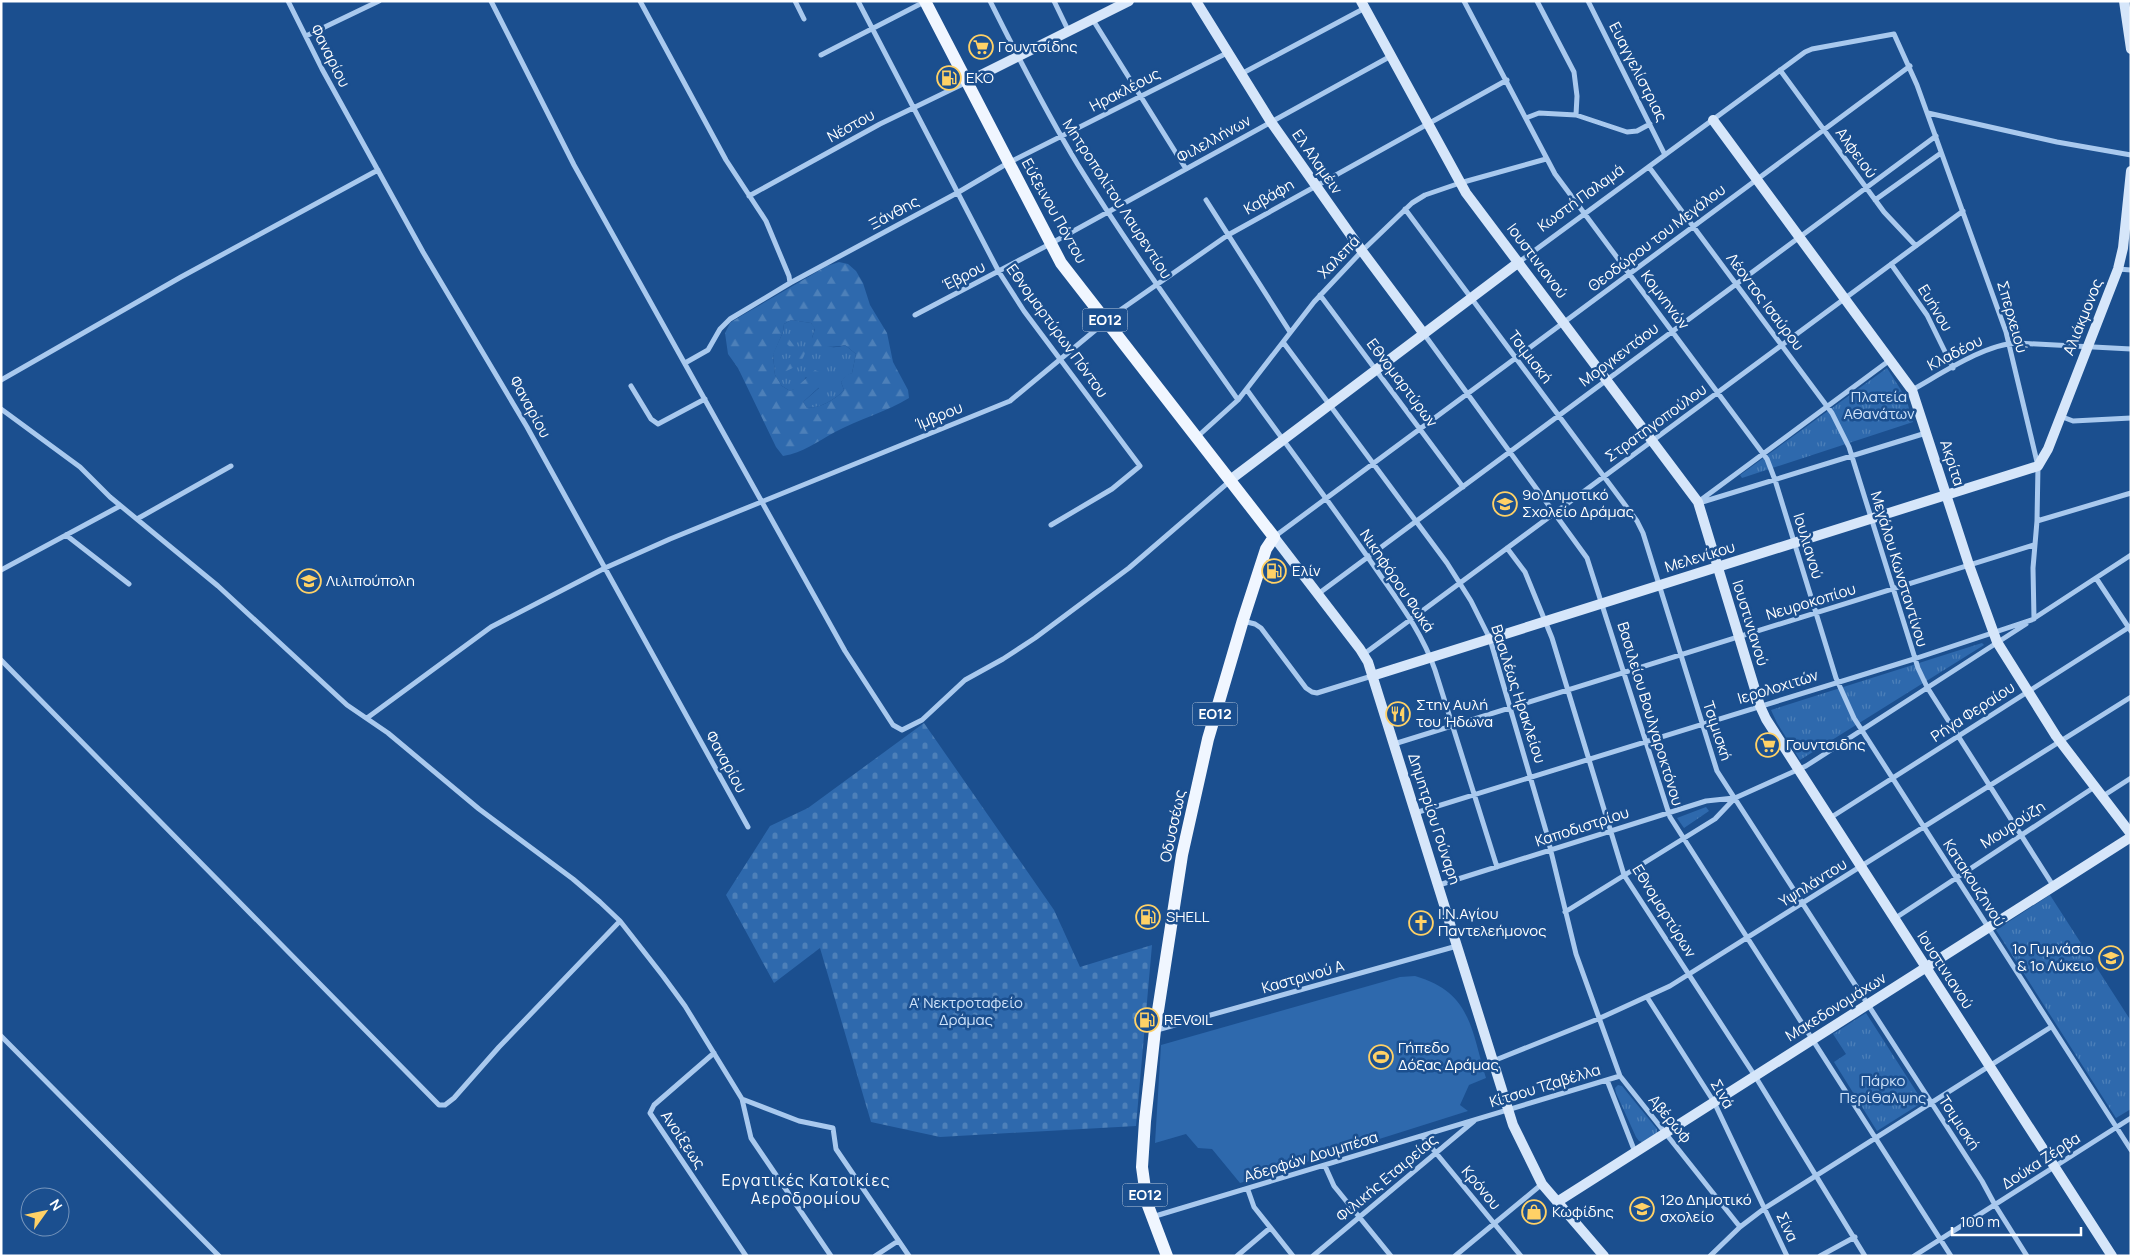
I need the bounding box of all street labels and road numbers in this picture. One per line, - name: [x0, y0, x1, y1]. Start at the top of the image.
- street label: Ευαγγελίστριας: [1604, 18, 1673, 125]
- street label: Φαναρίου: [306, 21, 355, 91]
- street label: Ηρακλέους: [1086, 63, 1164, 116]
- street label: Νέστου: [823, 104, 878, 147]
- street label: Φιλελλήνων: [1173, 109, 1255, 168]
- street label: Μητροπολίτου Λαυρεντίου: [1058, 115, 1177, 283]
- street label: Αλφειού: [1831, 123, 1882, 182]
- street label: Ελ Αλαμέιν: [1287, 125, 1348, 199]
- street label: Εύξεινου Πόντου: [1017, 154, 1092, 267]
- street label: Κωστή Παλαμά: [1533, 159, 1628, 236]
- street label: Καβάφη: [1240, 174, 1298, 219]
- street label: Θεοδώρου του Μεγάλου: [1584, 179, 1730, 296]
- street label: Ξάνθης: [865, 191, 923, 235]
- street label: Ιουστινιανού: [1502, 219, 1573, 302]
- street label: Χαλεπά: [1313, 231, 1364, 283]
- street label: Λέοντος Ισαύρου: [1722, 249, 1809, 355]
- street label: Έβρου: [939, 256, 989, 295]
- street label: Εθνομαρτύρων Πόντου: [1002, 260, 1113, 402]
- street label: Κομνηνών: [1636, 266, 1695, 334]
- street label: Αλιάκμονος: [2058, 275, 2107, 358]
- street label: Σπερχειού: [1992, 278, 2033, 355]
- street label: Ευήνου: [1913, 280, 1958, 335]
- road number: ΕΟ12: [1082, 308, 1128, 332]
- street label: Μοργκεντάου: [1575, 318, 1663, 391]
- street label: Τσιμισκή: [1504, 326, 1557, 388]
- street label: Κλαδέου: [1924, 330, 1986, 375]
- street label: Εθνομαρτύρων: [1362, 334, 1443, 432]
- street label: Φαναρίου: [505, 372, 556, 441]
- street label: Στρατηγοπούλου: [1601, 379, 1711, 467]
- street label: Ίμβρου: [912, 397, 966, 435]
- street label: Ακρίτα: [1935, 437, 1970, 489]
- street label: Μεγάλου Κωνσταντίνου: [1866, 488, 1933, 649]
- street label: Ιουλιανού: [1789, 510, 1828, 581]
- street label: Νικηφόρου Φωκά: [1355, 525, 1440, 636]
- street label: Μελενίκου: [1662, 536, 1738, 577]
- street label: Ιουστινιανού: [1727, 577, 1774, 668]
- street label: Νευροκοπίου: [1763, 578, 1858, 625]
- street label: Βασιλείου Βουλγαροκτόνου: [1612, 619, 1688, 808]
- street label: Βασιλέως Ηρακλείου: [1486, 622, 1551, 766]
- street label: Ιερολοχιτών: [1735, 664, 1821, 709]
- street label: Ρήγα Φεραίου: [1927, 677, 2019, 747]
- street label: Τσιμισκή: [1698, 698, 1737, 763]
- road number: ΕΟ12: [1192, 702, 1238, 726]
- street label: Φαναρίου: [701, 727, 752, 796]
- street label: Δημητρίου Γούναρη: [1403, 750, 1466, 887]
- street label: Οδυσσέως: [1155, 788, 1190, 864]
- street label: Μουρούζη: [1976, 796, 2049, 853]
- street label: Καποδιστρίου: [1532, 801, 1631, 852]
- street label: Κατακουζηνού: [1938, 835, 2011, 930]
- street label: Υψηλάντου: [1775, 853, 1851, 912]
- street label: Εθνομαρτύρων: [1627, 860, 1702, 962]
- street label: Ιουστινιανού: [1912, 927, 1978, 1013]
- street label: Καστρινού Α: [1259, 955, 1347, 998]
- street label: Μακεδονομάχων: [1781, 967, 1890, 1046]
- street label: Κίτσου Τζαβέλλα: [1487, 1059, 1603, 1112]
- street label: Σινά: [1706, 1075, 1739, 1112]
- street label: Αβέρωφ: [1644, 1090, 1697, 1147]
- street label: Τσιμισκή: [1934, 1091, 1985, 1154]
- street label: Ανοίξεως: [656, 1106, 711, 1173]
- street label: Αδερφών Δουμπέσα: [1241, 1126, 1381, 1187]
- street label: Δούκα Ζέρβα: [1997, 1127, 2084, 1194]
- street label: Φιλικής Εταιρείας: [1332, 1129, 1442, 1226]
- street label: Κρόνου: [1457, 1161, 1506, 1214]
- road number: ΕΟ12: [1122, 1184, 1168, 1206]
- street label: Σίνα: [1771, 1208, 1803, 1245]

